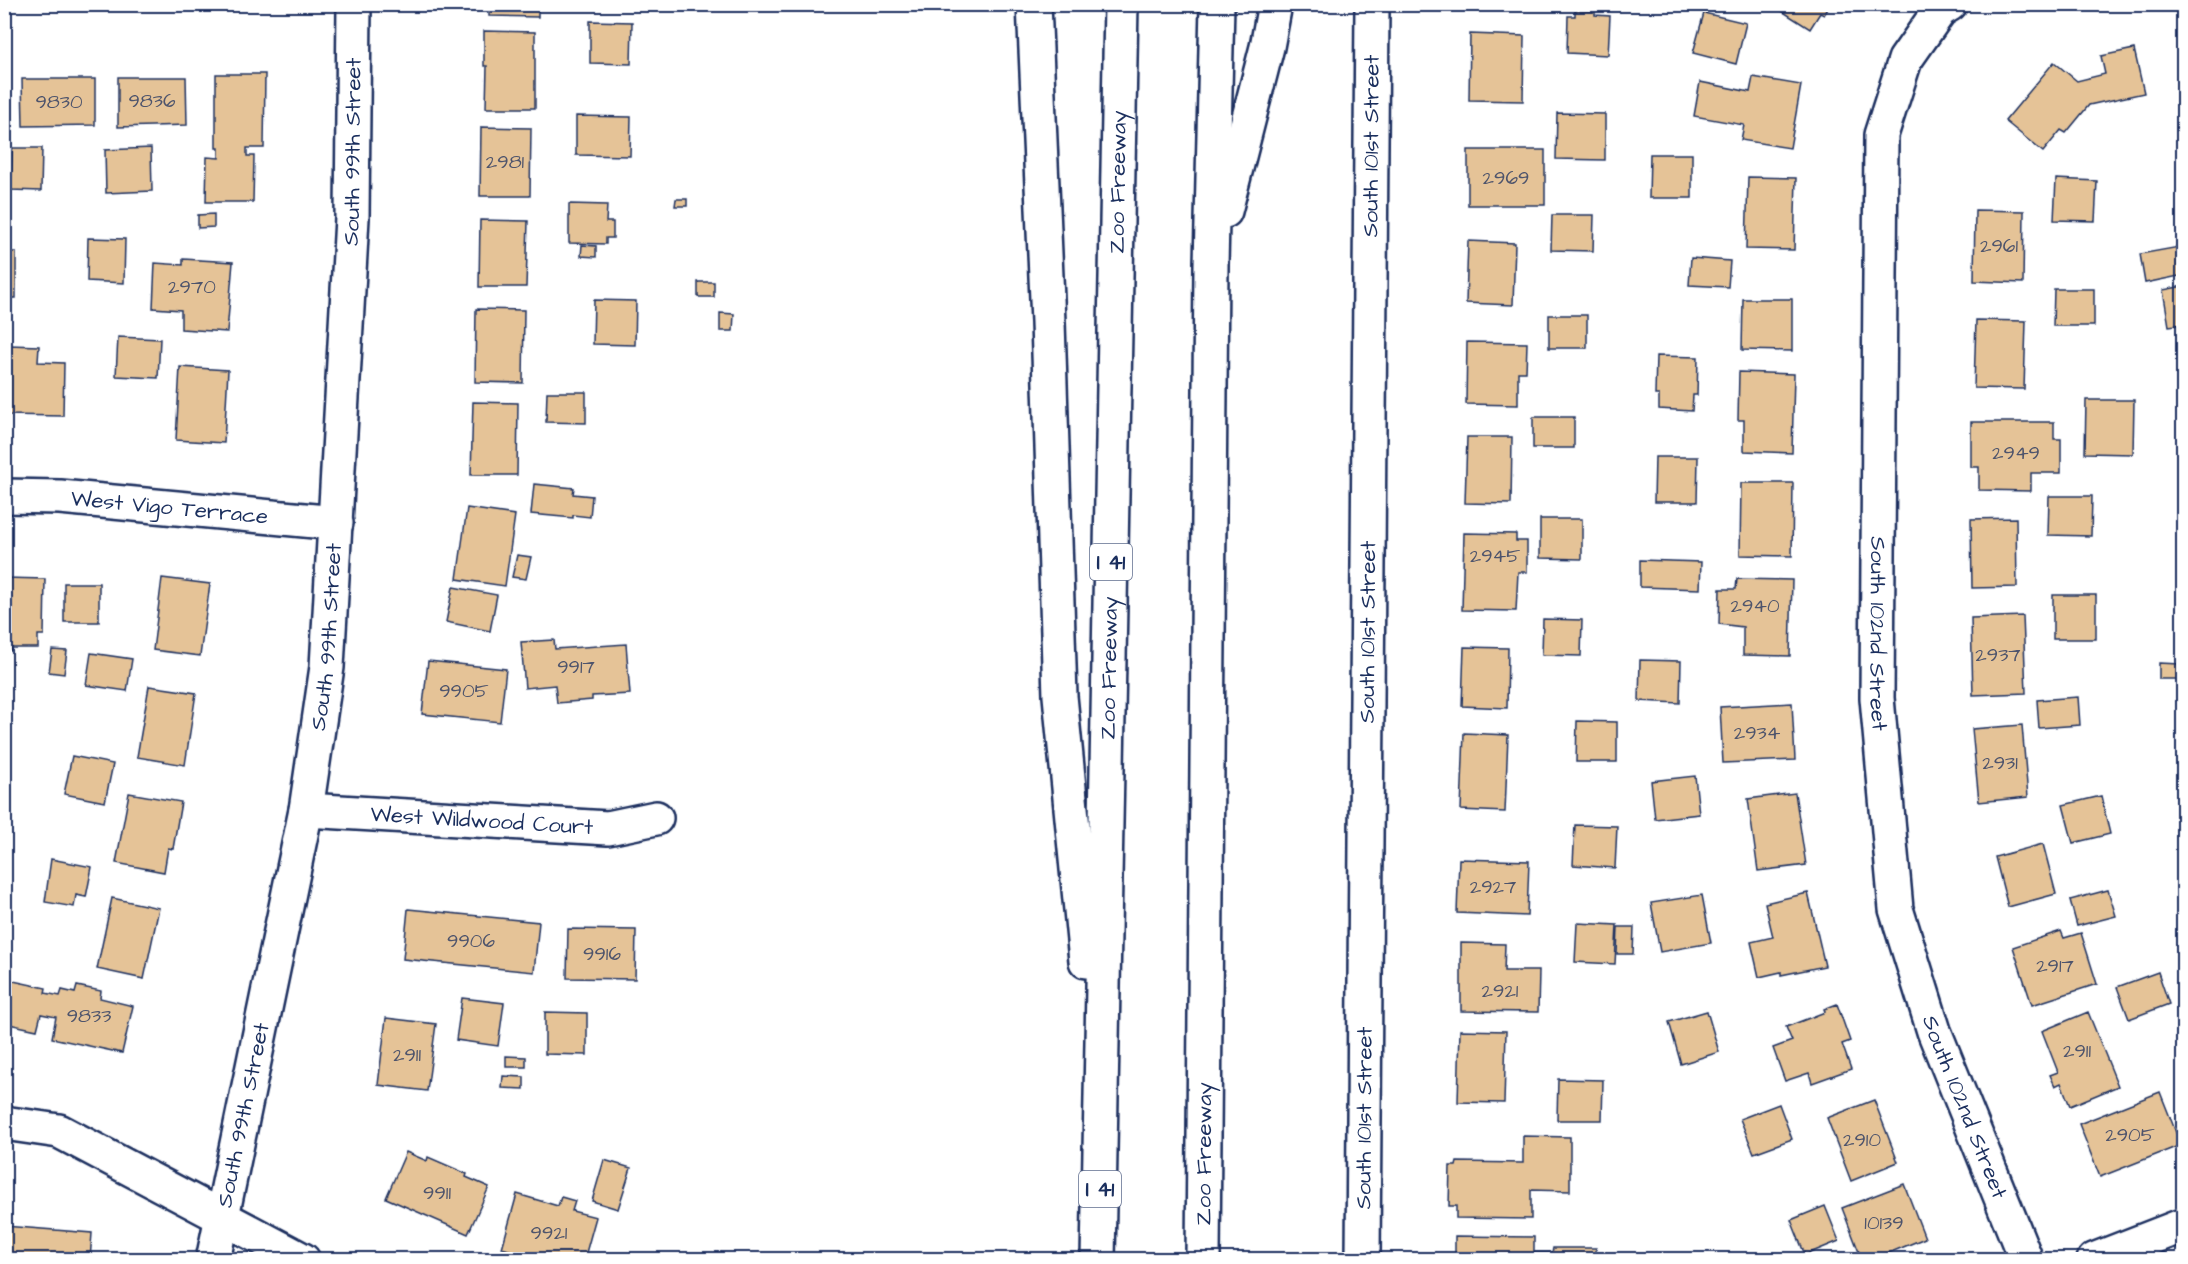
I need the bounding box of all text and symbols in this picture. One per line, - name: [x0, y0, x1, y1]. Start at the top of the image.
- street label: South 101st Street: [1355, 55, 1387, 237]
- street label: South 99th Street: [335, 58, 369, 247]
- house number: 9836: [128, 87, 176, 115]
- house number: 9830: [35, 88, 83, 116]
- street label: Zoo Freeway: [1101, 110, 1136, 254]
- house number: 2981: [486, 148, 525, 176]
- house number: 2969: [1483, 164, 1529, 192]
- house number: 2961: [1980, 232, 2018, 260]
- house number: 2970: [168, 273, 216, 301]
- house number: 2949: [1992, 439, 2040, 467]
- street label: West Vigo Terrace: [69, 483, 270, 532]
- street label: South 102nd Street: [1861, 536, 1895, 732]
- street label: South 101st Street: [1351, 541, 1384, 723]
- street label: South 99th Street: [302, 542, 349, 733]
- house number: 2945: [1470, 542, 1520, 570]
- road number: I 41: [1090, 544, 1132, 580]
- house number: 2940: [1730, 592, 1780, 620]
- street label: Zoo Freeway: [1092, 596, 1127, 740]
- house number: 2937: [1975, 641, 2021, 669]
- house number: 9917: [557, 653, 595, 681]
- house number: 9905: [439, 677, 489, 705]
- house number: 2934: [1734, 719, 1781, 747]
- house number: 2931: [1982, 749, 2018, 777]
- street label: West Wildwood Court: [369, 798, 594, 843]
- house number: 2927: [1470, 873, 1516, 901]
- house number: 9906: [447, 927, 495, 955]
- house number: 9916: [583, 940, 621, 968]
- house number: 2917: [2036, 952, 2074, 980]
- house number: 2921: [1482, 977, 1519, 1005]
- house number: 9833: [67, 1002, 111, 1030]
- street label: South 102nd Street: [1915, 1012, 2015, 1203]
- street label: South 99th Street: [209, 1020, 277, 1210]
- street label: South 101st Street: [1348, 1027, 1380, 1209]
- house number: 2911: [2063, 1037, 2091, 1065]
- house number: 2911: [393, 1041, 421, 1069]
- street label: Zoo Freeway: [1188, 1082, 1221, 1226]
- house number: 2905: [2105, 1121, 2155, 1149]
- house number: 2910: [1843, 1126, 1881, 1154]
- road number: I 41: [1079, 1171, 1121, 1207]
- house number: 9911: [423, 1179, 451, 1207]
- house number: 10139: [1864, 1209, 1904, 1237]
- house number: 9921: [531, 1219, 568, 1247]

